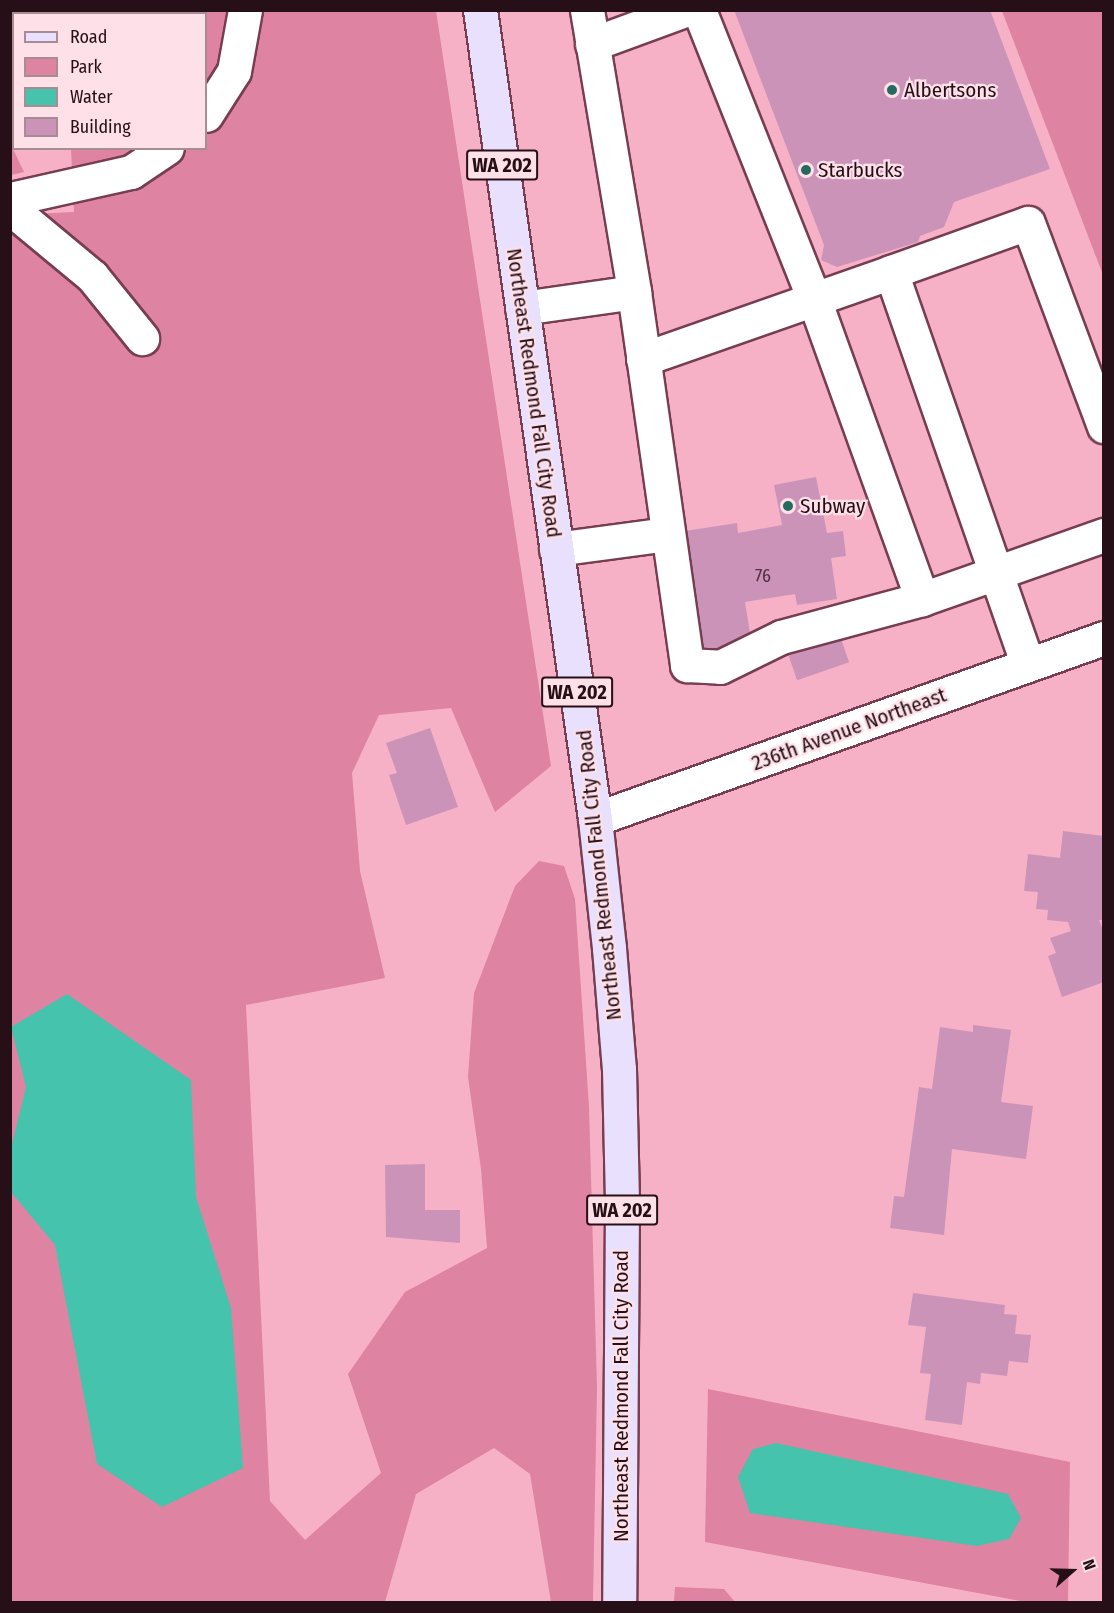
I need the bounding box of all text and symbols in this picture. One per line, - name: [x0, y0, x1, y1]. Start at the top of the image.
- legend: [12, 12, 207, 150]
- text: Road: [70, 26, 107, 48]
- text: Park: [70, 56, 102, 78]
- place label: Albertsons: [904, 77, 996, 103]
- marker: Albertsons: [885, 83, 899, 97]
- text: Water: [70, 86, 113, 108]
- text: Building: [70, 116, 131, 138]
- road number: WA 202: [466, 148, 538, 182]
- place label: Starbucks: [818, 157, 903, 183]
- marker: Starbucks: [799, 163, 813, 177]
- street label: Northeast Redmond Fall City Road: [501, 247, 567, 539]
- place label: Subway: [800, 493, 865, 519]
- marker: Subway: [781, 499, 795, 513]
- house number: 76: [755, 565, 771, 587]
- road number: WA 202: [541, 675, 613, 709]
- street label: 236th Avenue Northeast: [748, 682, 950, 776]
- street label: Northeast Redmond Fall City Road: [571, 728, 627, 1022]
- road number: WA 202: [586, 1193, 658, 1227]
- street label: Northeast Redmond Fall City Road: [608, 1250, 634, 1542]
- north arrow: [1042, 1541, 1102, 1601]
- text: N: [1079, 1557, 1100, 1572]

